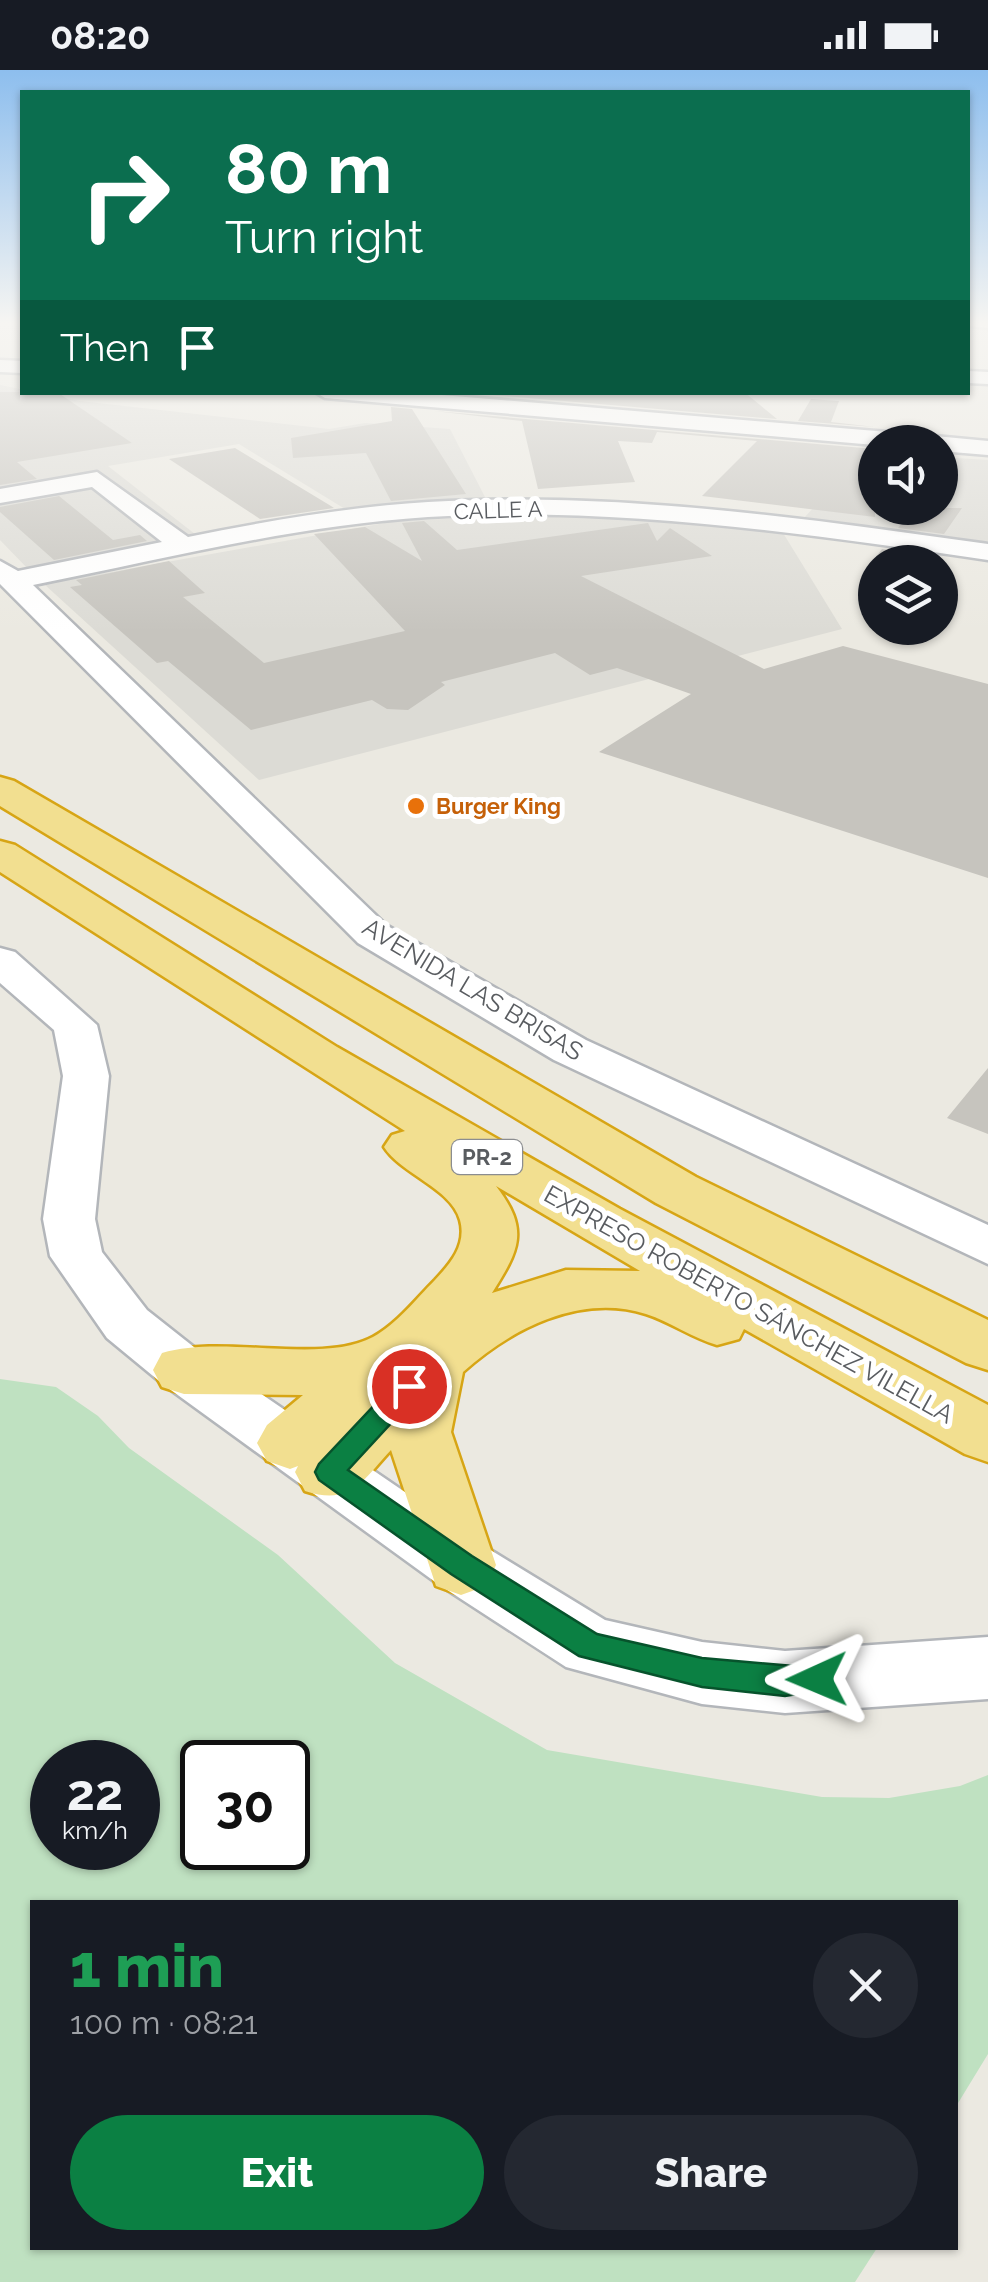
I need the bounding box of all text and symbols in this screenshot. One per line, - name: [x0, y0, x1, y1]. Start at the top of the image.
- text: 08:20: [50, 13, 150, 58]
- text: 80 m: [225, 127, 392, 209]
- icon: right: [60, 130, 190, 260]
- text: Turn right: [225, 211, 423, 264]
- icon: arrive: [170, 320, 225, 375]
- text: Then: [60, 325, 150, 370]
- map controls: [858, 425, 958, 645]
- button: sound: [858, 425, 958, 525]
- street label: CALLE A: [453, 495, 543, 525]
- button: layers: [858, 545, 958, 645]
- place label: Burger King: [436, 793, 561, 819]
- marker: Burger King: [405, 795, 427, 817]
- street label: AVENIDA LAS BRISAS: [357, 911, 589, 1067]
- road number: PR-2: [452, 1140, 522, 1174]
- street label: EXPRESO ROBERTO SÁNCHEZ VILELLA: [539, 1179, 959, 1429]
- pin: [367, 1344, 452, 1429]
- icon: arrive: [382, 1359, 437, 1414]
- position arrow: [765, 1627, 869, 1731]
- speed limit sign: 30: [180, 1740, 310, 1870]
- text: 22: [67, 1763, 123, 1822]
- text: km/h: [62, 1815, 128, 1845]
- text: 1 min: [70, 1931, 224, 2001]
- button: close: [813, 1933, 918, 2038]
- text: 100 m · 08:21: [70, 2004, 258, 2041]
- button: Exit: [70, 2115, 484, 2230]
- button: Share: [504, 2115, 918, 2230]

